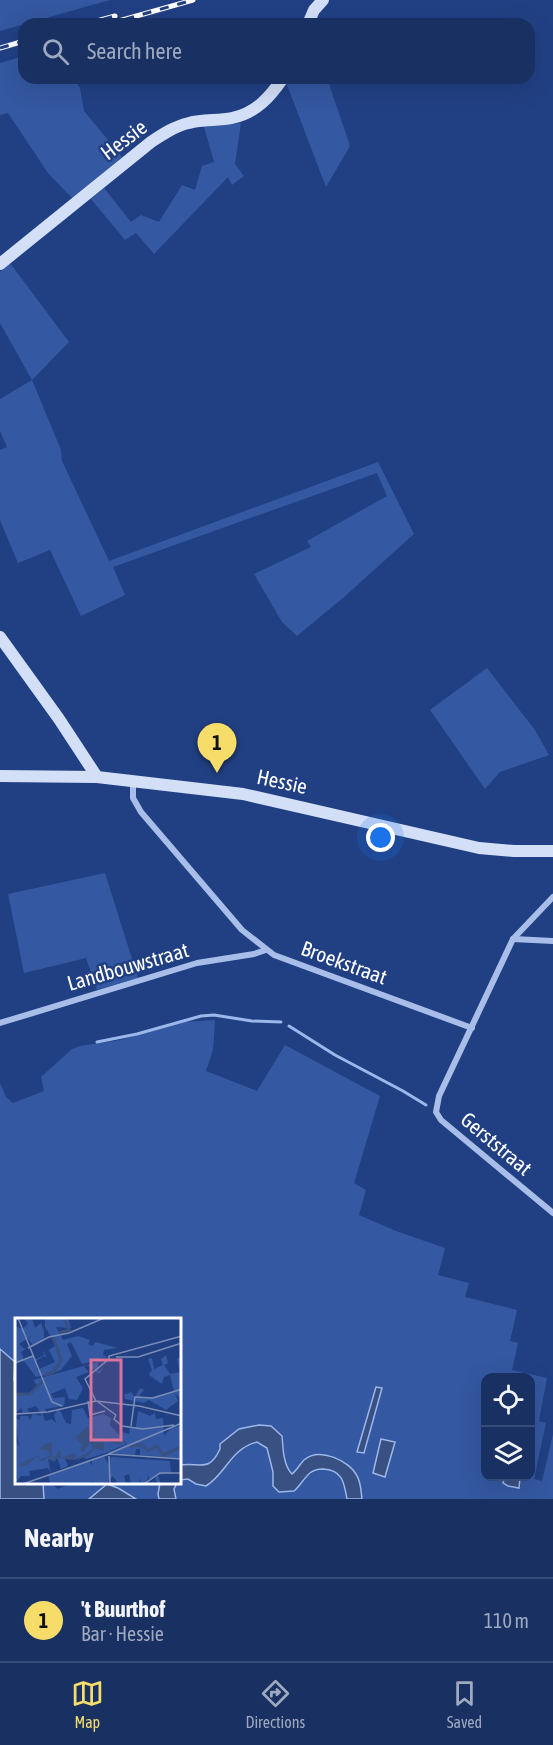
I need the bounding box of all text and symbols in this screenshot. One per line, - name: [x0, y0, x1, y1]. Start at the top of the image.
- search box: [18, 18, 535, 84]
- icon: search: [39, 35, 72, 68]
- text: Search here: [87, 38, 182, 64]
- street label: Hessie: [96, 114, 151, 164]
- pin: 1: [198, 724, 236, 773]
- street label: Hessie: [255, 764, 310, 798]
- your location: [366, 823, 395, 852]
- street label: Broekstraat: [298, 935, 391, 989]
- street label: Landbouwstraat: [64, 937, 191, 995]
- street label: Gerststraat: [456, 1107, 537, 1180]
- inset map: [15, 1318, 182, 1484]
- map controls: [481, 1373, 535, 1481]
- button: locate: [481, 1373, 535, 1427]
- button: layers: [481, 1427, 535, 1481]
- text: Nearby: [24, 1523, 94, 1553]
- text: 't Buurthof: [81, 1596, 165, 1622]
- text: 1: [39, 1609, 48, 1632]
- text: 110 m: [484, 1609, 529, 1632]
- text: Bar · Hessie: [81, 1622, 164, 1645]
- tab: Map: [71, 1677, 104, 1731]
- tab: Directions: [245, 1677, 305, 1731]
- tab: Saved: [447, 1677, 482, 1731]

